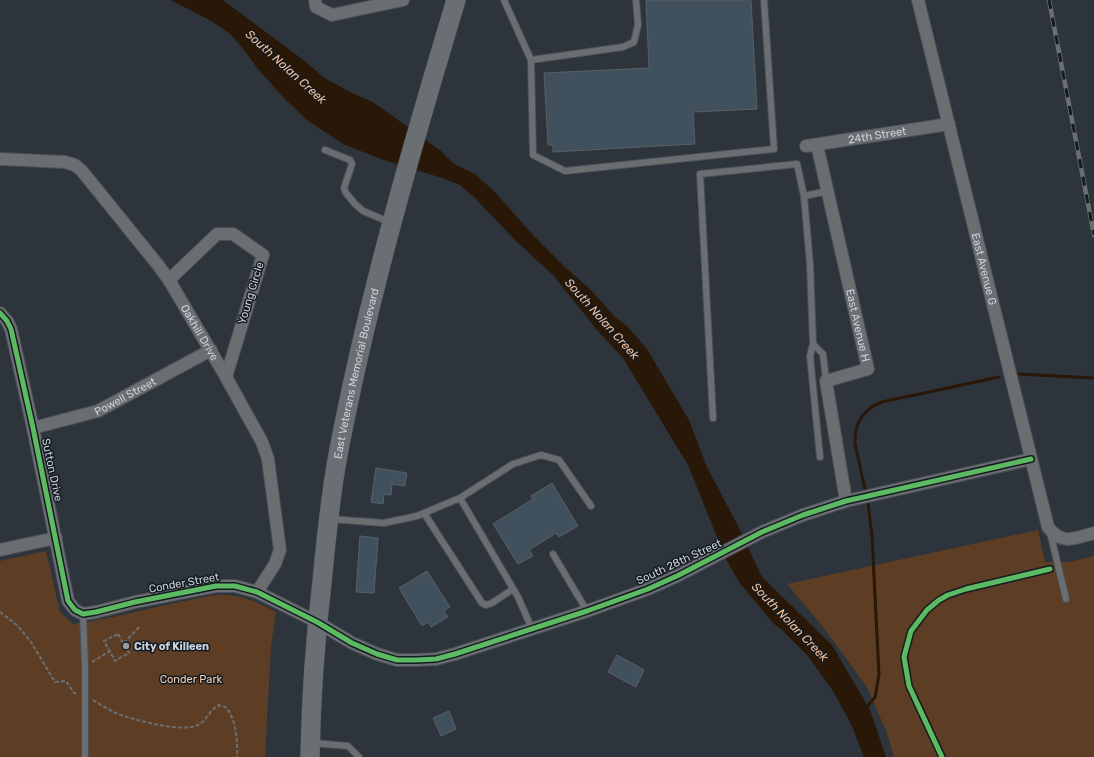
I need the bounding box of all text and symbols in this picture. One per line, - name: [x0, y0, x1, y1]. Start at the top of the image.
- water label: South Nolan Creek: [243, 27, 330, 108]
- street label: 24th Street: [847, 124, 908, 146]
- street label: East Avenue G: [969, 232, 999, 306]
- street label: Young Circle: [235, 260, 267, 326]
- water label: South Nolan Creek: [562, 276, 643, 363]
- street label: East Veterans Memorial Boulevard: [331, 287, 381, 460]
- street label: East Avenue H: [843, 288, 873, 363]
- street label: Oakhill Drive: [178, 302, 221, 363]
- street label: Powell Street: [92, 374, 159, 418]
- street label: Sutton Drive: [39, 437, 65, 503]
- street label: South 28th Street: [634, 536, 724, 587]
- street label: Conder Street: [148, 570, 221, 596]
- water label: South Nolan Creek: [749, 580, 832, 665]
- place label: City of Killeen: [134, 640, 209, 653]
- marker: City of Killeen: [121, 641, 131, 651]
- park label: Conder Park: [160, 673, 223, 686]

